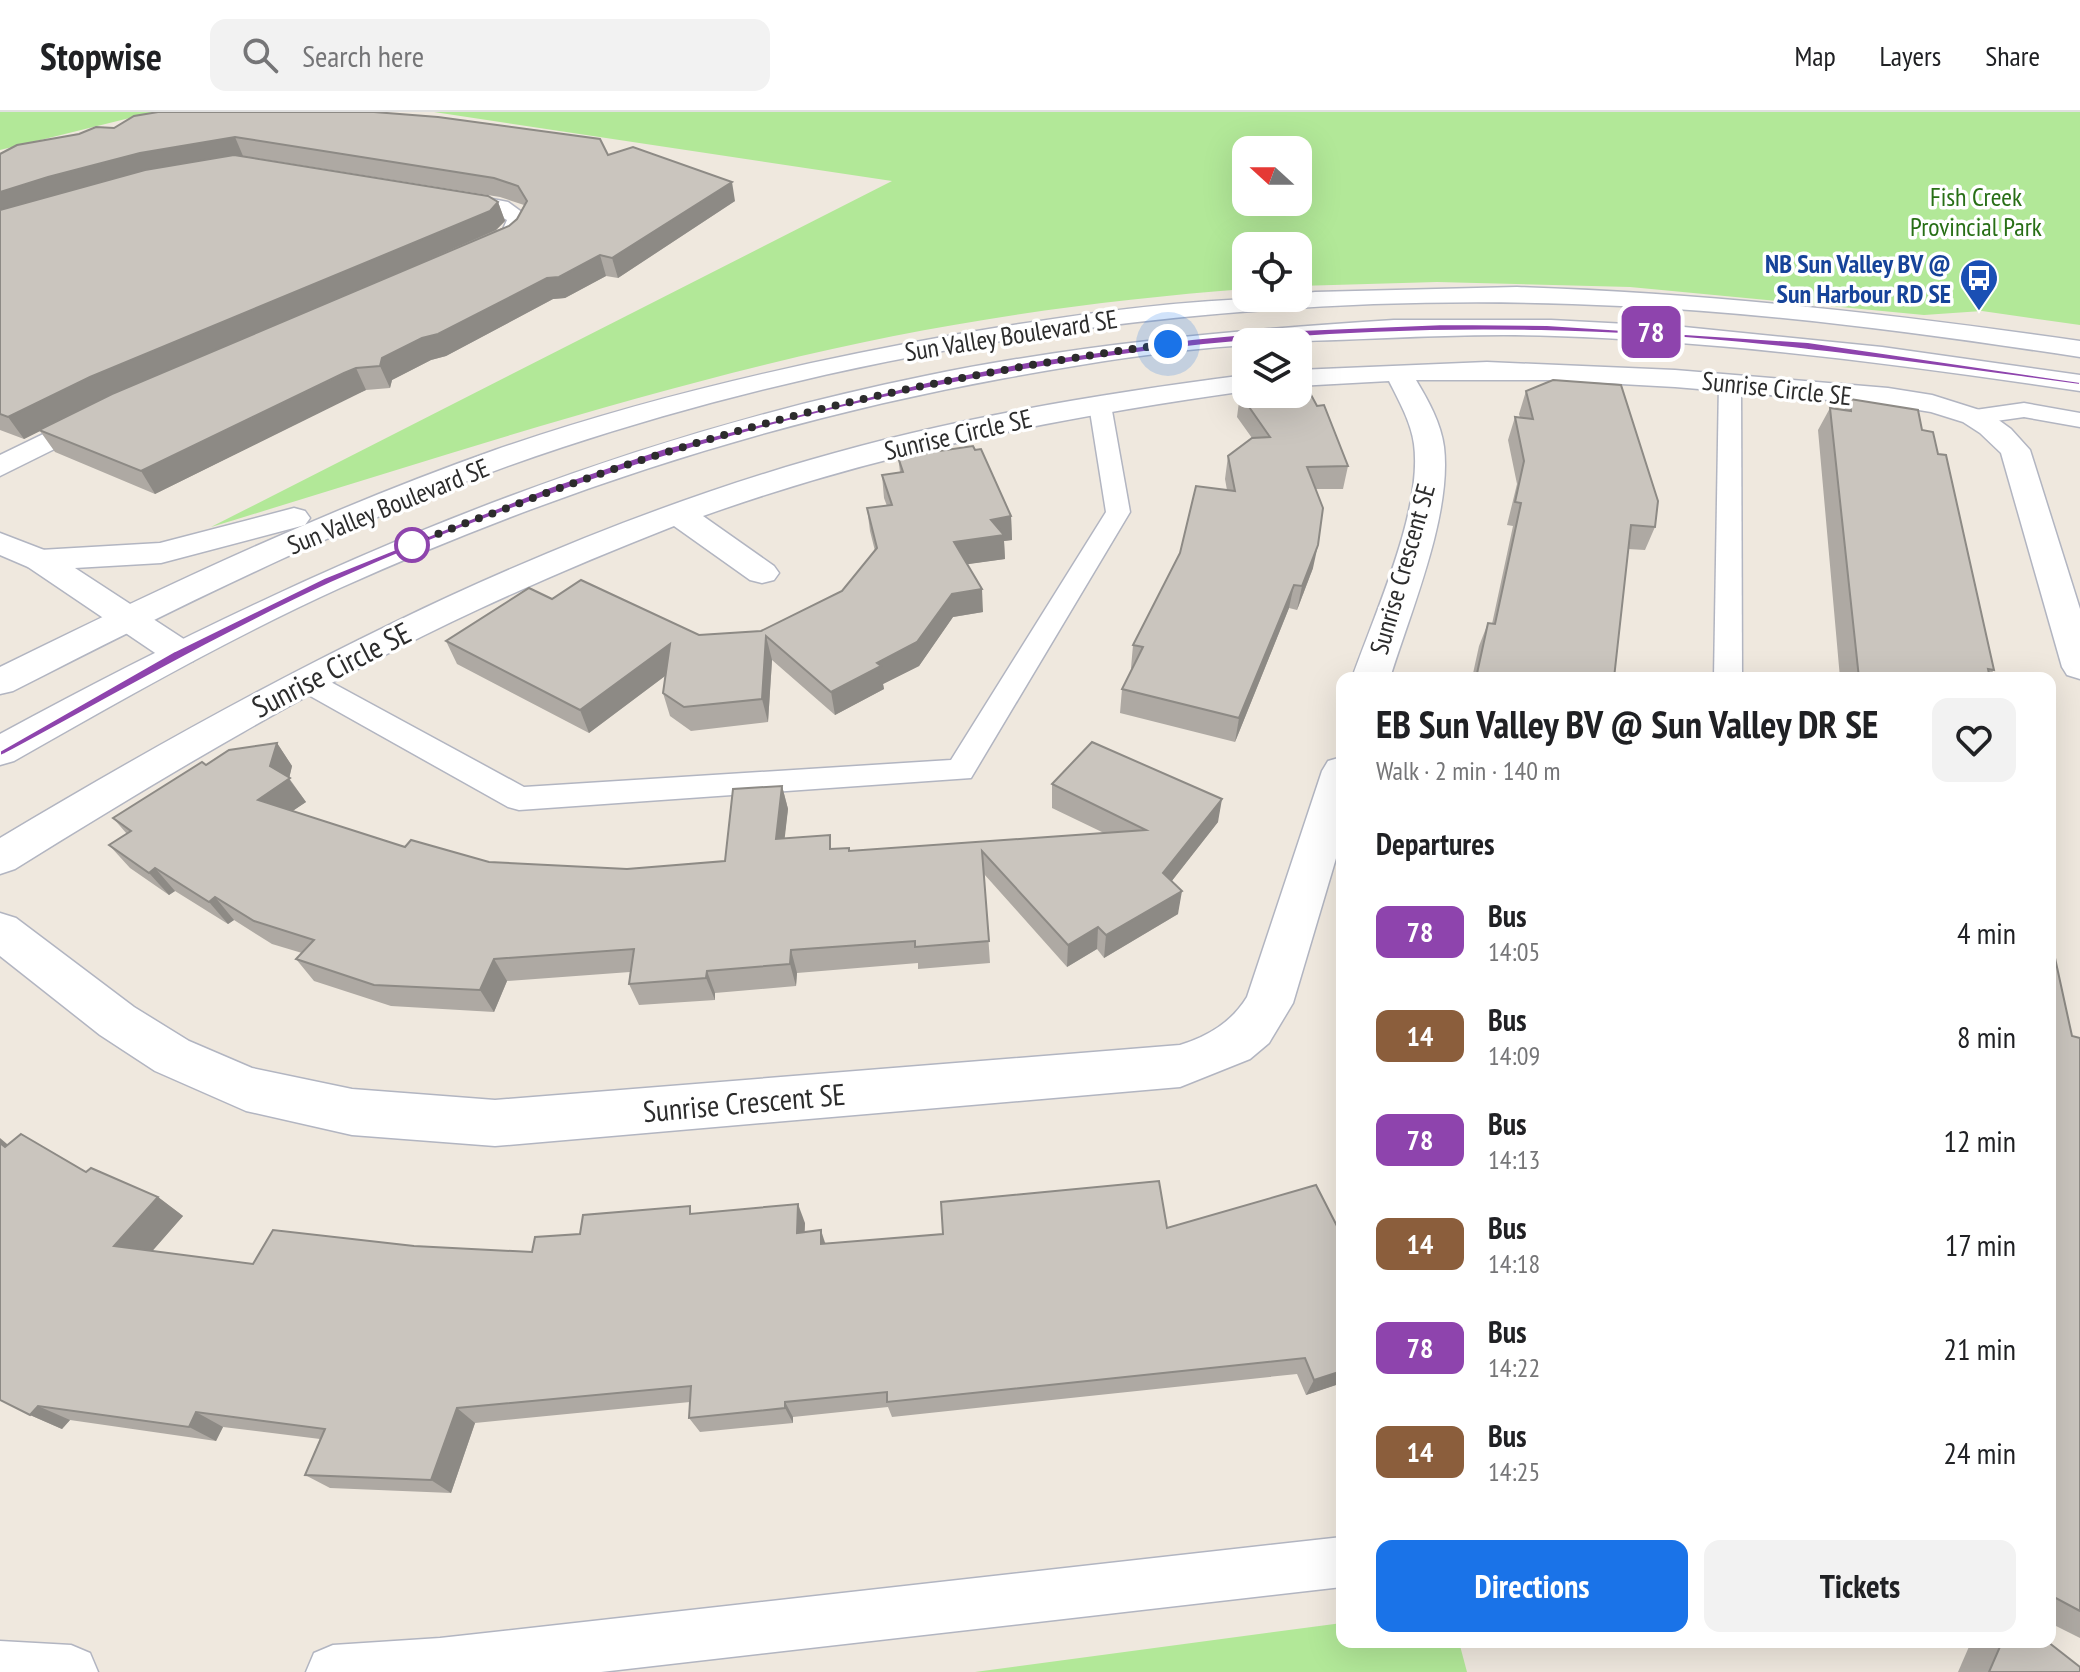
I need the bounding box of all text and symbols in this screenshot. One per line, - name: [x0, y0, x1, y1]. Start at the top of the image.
- search box: [210, 19, 770, 91]
- text: Stopwise: [40, 31, 162, 80]
- icon: search: [238, 33, 282, 77]
- text: Search here: [302, 36, 424, 75]
- text: Map: [1794, 37, 1836, 74]
- text: Layers: [1880, 37, 1941, 74]
- text: Share: [1985, 37, 2040, 74]
- north arrow: [1232, 136, 1312, 216]
- map controls: [1232, 136, 1312, 408]
- park label: Fish Creek Provincial Park: [1910, 180, 2042, 243]
- button: locate: [1232, 232, 1312, 312]
- place label: NB Sun Valley BV @ Sun Harbour RD SE: [1765, 247, 1951, 310]
- bus stop icon: NB Sun Valley BV @ Sun Harbour RD SE: [1958, 257, 2000, 312]
- street label: Sun Valley Boulevard SE: [902, 302, 1120, 368]
- line badge: 78: [1615, 306, 1687, 358]
- text: 78: [1638, 313, 1664, 350]
- your location: [1148, 324, 1188, 364]
- button: layers: [1232, 328, 1312, 408]
- street label: Sunrise Circle SE: [1701, 364, 1853, 412]
- street label: Sunrise Circle SE: [881, 401, 1035, 467]
- street label: Sun Valley Boulevard SE: [282, 450, 494, 562]
- street label: Sunrise Crescent SE: [1362, 480, 1442, 658]
- unlabelled marker: [395, 528, 429, 562]
- street label: Sunrise Circle SE: [245, 612, 417, 726]
- button: heart: [1932, 698, 2016, 782]
- text: EB Sun Valley BV @ Sun Valley DR SE: [1376, 699, 1878, 748]
- text: Walk · 2 min · 140 m: [1376, 754, 1560, 787]
- text: Departures: [1376, 824, 1494, 863]
- text: Bus: [1488, 896, 1527, 935]
- text: 78: [1407, 913, 1433, 950]
- text: 4 min: [1957, 913, 2016, 952]
- text: 14:05: [1488, 935, 1540, 968]
- text: Bus: [1488, 1000, 1527, 1039]
- text: 14: [1407, 1017, 1433, 1054]
- text: 8 min: [1957, 1017, 2016, 1056]
- text: 14:09: [1488, 1039, 1540, 1072]
- street label: Sunrise Crescent SE: [641, 1074, 847, 1130]
- text: Bus: [1488, 1104, 1527, 1143]
- text: 78: [1407, 1121, 1433, 1158]
- text: 12 min: [1943, 1121, 2016, 1160]
- text: 14:13: [1488, 1143, 1540, 1176]
- text: Bus: [1488, 1208, 1527, 1247]
- text: 14: [1407, 1225, 1433, 1262]
- text: 17 min: [1945, 1225, 2016, 1264]
- text: 14:18: [1488, 1247, 1540, 1280]
- text: Bus: [1488, 1312, 1527, 1351]
- text: 78: [1407, 1329, 1433, 1366]
- text: 21 min: [1943, 1329, 2016, 1368]
- text: 14:22: [1488, 1351, 1540, 1384]
- text: Bus: [1488, 1416, 1527, 1455]
- text: 14: [1407, 1433, 1433, 1470]
- text: 24 min: [1943, 1433, 2016, 1472]
- text: 14:25: [1488, 1455, 1540, 1488]
- button: Directions: [1376, 1540, 1688, 1632]
- button: Tickets: [1704, 1540, 2016, 1632]

